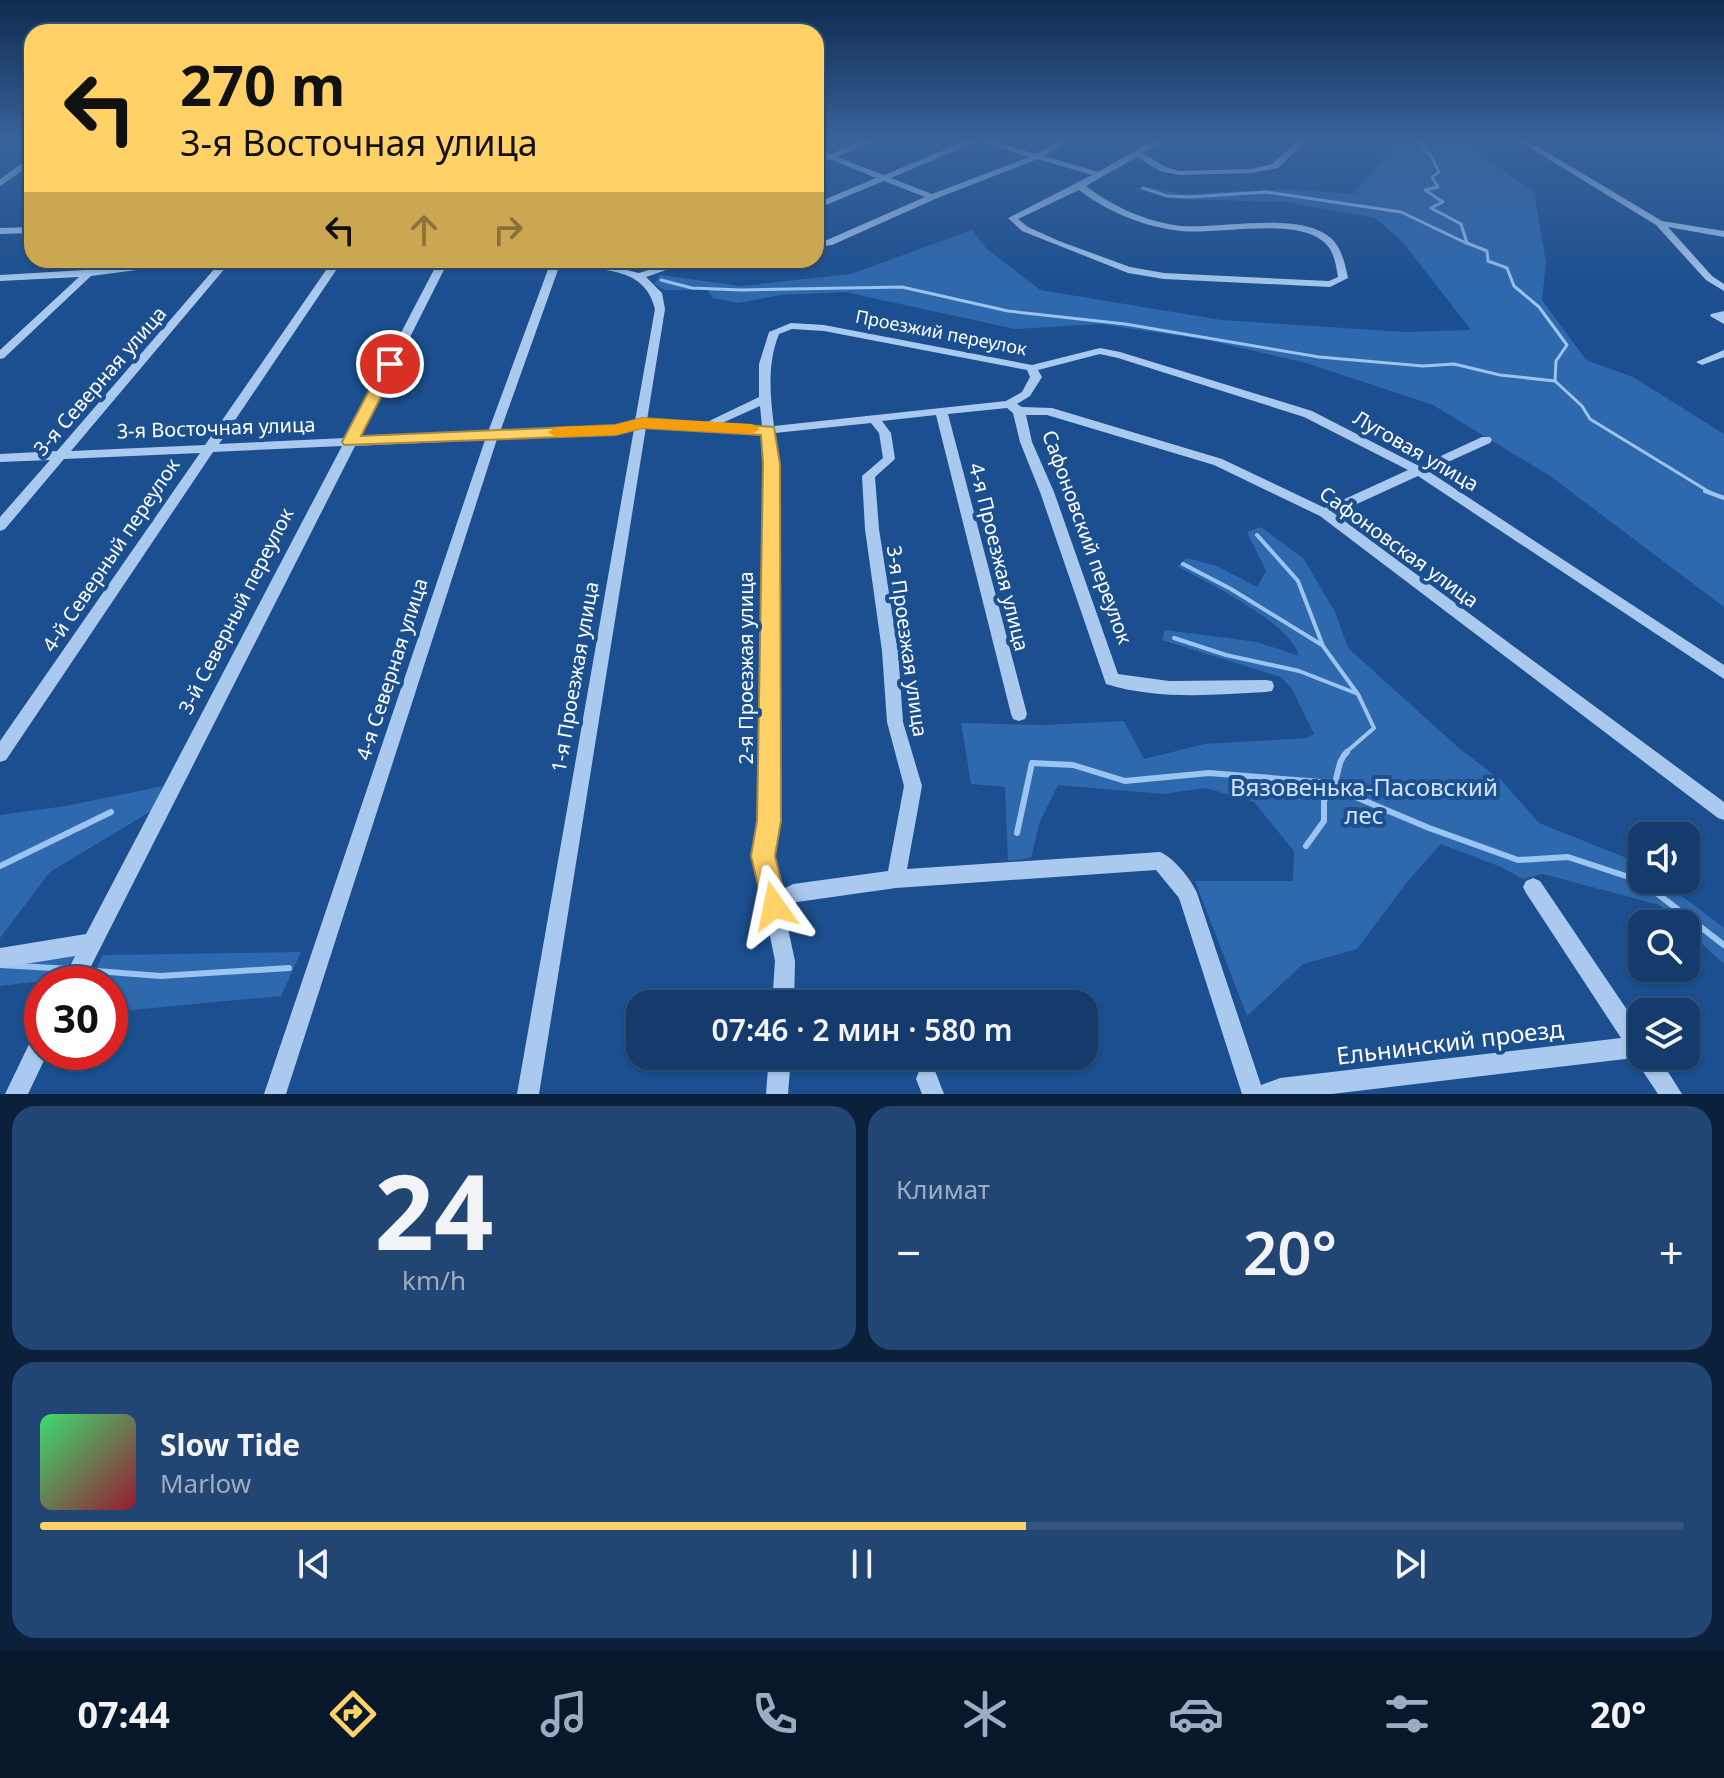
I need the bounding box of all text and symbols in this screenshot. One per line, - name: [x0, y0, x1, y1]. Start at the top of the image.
- text: 270 m: [180, 46, 345, 122]
- icon: left: [48, 56, 152, 160]
- text: 3-я Восточная улица: [180, 118, 538, 167]
- icon: left: [318, 208, 362, 252]
- icon: ahead: [402, 208, 446, 252]
- icon: right: [486, 208, 530, 252]
- street label: 3-я Северная улица: [27, 300, 172, 461]
- street label: Проезжий переулок: [853, 304, 1029, 360]
- pin: [356, 330, 424, 398]
- icon: arrive: [368, 342, 412, 386]
- street label: Луговая улица: [1349, 404, 1484, 497]
- street label: 3-я Восточная улица: [116, 411, 316, 444]
- street label: Сафоновский переулок: [1036, 426, 1139, 648]
- street label: 4-й Северный переулок: [36, 452, 186, 657]
- street label: 4-я Проезжая улица: [963, 460, 1036, 654]
- street label: Сафоновская улица: [1314, 480, 1484, 614]
- street label: 3-й Северный переулок: [172, 503, 300, 718]
- street label: 3-я Проезжая улица: [881, 543, 934, 738]
- street label: 2-я Проезжая улица: [732, 571, 759, 765]
- street label: 4-я Северная улица: [349, 574, 434, 763]
- street label: 1-я Проезжая улица: [544, 580, 605, 774]
- park label: Вязовенька-Пасовский лес: [1230, 770, 1498, 831]
- map controls: [1628, 822, 1700, 1070]
- button: sound: [1628, 822, 1700, 894]
- position arrow: [732, 864, 816, 948]
- button: search: [1628, 910, 1700, 982]
- speed limit sign: 30: [24, 966, 128, 1070]
- button: layers: [1628, 998, 1700, 1070]
- text: 07:46 · 2 мин · 580 m: [712, 1009, 1012, 1050]
- street label: Ельнинский проезд: [1334, 1011, 1566, 1072]
- text: 24: [375, 1139, 493, 1280]
- text: Климат: [896, 1171, 990, 1207]
- text: 20°: [1243, 1211, 1337, 1293]
- text: −: [896, 1222, 921, 1282]
- text: +: [1659, 1222, 1684, 1282]
- text: km/h: [402, 1262, 466, 1298]
- text: Slow Tide: [160, 1424, 300, 1465]
- text: Marlow: [160, 1465, 251, 1501]
- icon: previous: [292, 1542, 336, 1586]
- icon: pause: [840, 1542, 884, 1586]
- icon: next: [1388, 1542, 1432, 1586]
- icon: directions: [325, 1686, 381, 1742]
- icon: music: [536, 1686, 592, 1742]
- icon: phone: [747, 1686, 803, 1742]
- icon: climate: [957, 1686, 1013, 1742]
- icon: car: [1168, 1686, 1224, 1742]
- icon: filters: [1379, 1686, 1435, 1742]
- text: 07:44: [77, 1690, 170, 1739]
- text: 20°: [1590, 1690, 1647, 1739]

